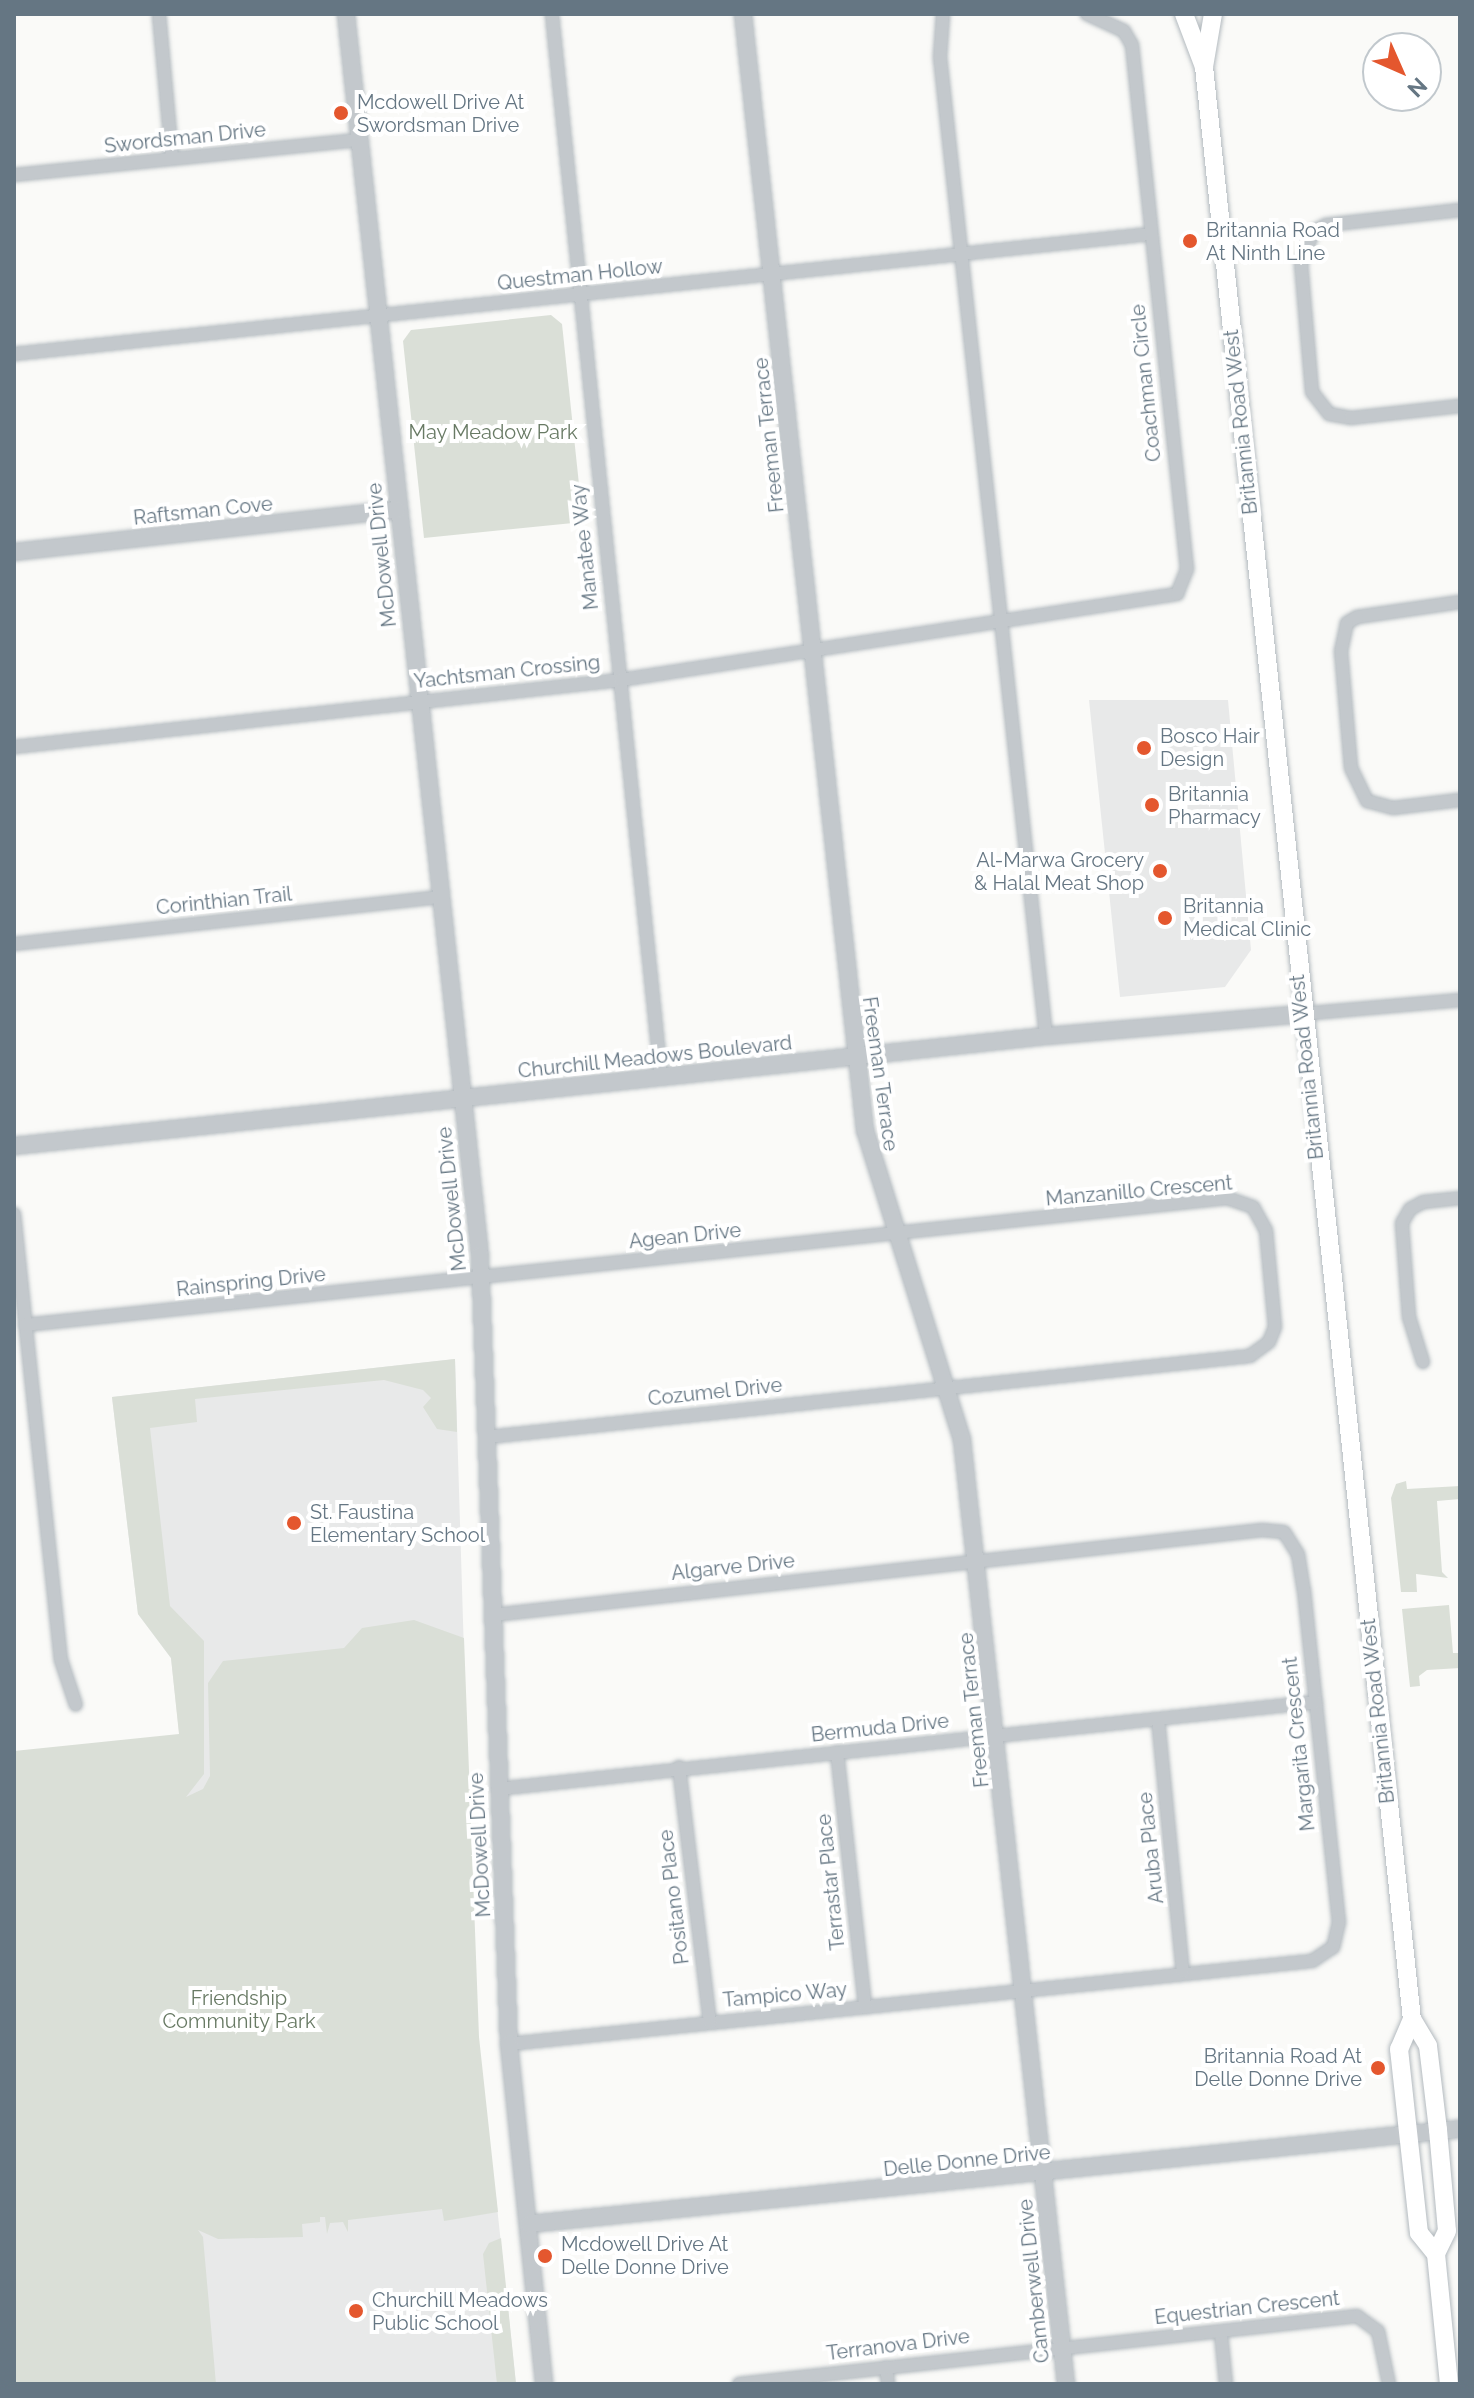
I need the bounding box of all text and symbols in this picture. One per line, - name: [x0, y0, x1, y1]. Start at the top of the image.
- north arrow: [1362, 32, 1442, 112]
- text: N: [1402, 72, 1433, 103]
- place label: Mcdowell Drive At Swordsman Drive: [357, 90, 525, 137]
- marker: Mcdowell Drive At Swordsman Drive: [332, 104, 350, 122]
- street label: Swordsman Drive: [103, 118, 267, 158]
- place label: Britannia Road At Ninth Line: [1206, 218, 1340, 265]
- marker: Britannia Road At Ninth Line: [1181, 232, 1199, 250]
- street label: Questman Hollow: [496, 254, 664, 296]
- street label: Coachman Circle: [1126, 303, 1166, 463]
- street label: Britannia Road West: [1219, 328, 1263, 516]
- street label: Freeman Terrace: [749, 356, 789, 514]
- park label: May Meadow Park: [408, 420, 578, 444]
- street label: McDowell Drive: [362, 481, 402, 629]
- street label: Manatee Way: [566, 482, 604, 612]
- street label: Raftsman Cove: [132, 492, 274, 530]
- street label: Yachtsman Crossing: [413, 650, 601, 694]
- place label: Bosco Hair Design: [1160, 724, 1260, 771]
- marker: Bosco Hair Design: [1135, 739, 1153, 757]
- place label: Britannia Pharmacy: [1168, 782, 1261, 829]
- marker: Britannia Pharmacy: [1143, 796, 1161, 814]
- place label: Al-Marwa Grocery & Halal Meat Shop: [973, 848, 1144, 895]
- marker: Al-Marwa Grocery & Halal Meat Shop: [1151, 862, 1169, 880]
- street label: Corinthian Trail: [155, 882, 293, 920]
- place label: Britannia Medical Clinic: [1183, 894, 1312, 941]
- marker: Britannia Medical Clinic: [1154, 907, 1176, 929]
- street label: Britannia Road West: [1285, 973, 1329, 1161]
- street label: Freeman Terrace: [857, 995, 903, 1153]
- street label: Churchill Meadows Boulevard: [516, 1031, 794, 1083]
- street label: McDowell Drive: [432, 1125, 472, 1273]
- street label: Manzanillo Crescent: [1045, 1171, 1233, 1211]
- street label: Agean Drive: [628, 1218, 742, 1254]
- street label: Rainspring Drive: [175, 1262, 327, 1302]
- street label: Cozumel Drive: [646, 1373, 784, 1411]
- place label: St. Faustina Elementary School: [310, 1500, 486, 1547]
- marker: St. Faustina Elementary School: [285, 1514, 303, 1532]
- street label: Algarve Drive: [670, 1549, 796, 1585]
- street label: Britannia Road West: [1356, 1617, 1400, 1805]
- street label: Freeman Terrace: [954, 1631, 994, 1789]
- street label: Margarita Crescent: [1278, 1656, 1320, 1832]
- street label: Bermuda Drive: [810, 1709, 950, 1747]
- street label: McDowell Drive: [464, 1772, 496, 1918]
- street label: Aruba Place: [1133, 1791, 1169, 1905]
- street label: Terrastar Place: [812, 1812, 850, 1952]
- street label: Positano Place: [654, 1828, 694, 1966]
- street label: Tampico Way: [722, 1978, 848, 2012]
- park label: Friendship Community Park: [162, 1986, 316, 2033]
- place label: Britannia Road At Delle Donne Drive: [1194, 2044, 1362, 2091]
- marker: Britannia Road At Delle Donne Drive: [1369, 2059, 1387, 2077]
- street label: Delle Donne Drive: [882, 2140, 1052, 2182]
- street label: Camberwell Drive: [1013, 2197, 1055, 2365]
- place label: Mcdowell Drive At Delle Donne Drive: [561, 2232, 729, 2279]
- marker: Mcdowell Drive At Delle Donne Drive: [536, 2247, 554, 2265]
- street label: Equestrian Crescent: [1153, 2286, 1341, 2330]
- place label: Churchill Meadows Public School: [372, 2288, 549, 2335]
- marker: Churchill Meadows Public School: [347, 2302, 365, 2320]
- street label: Terranova Drive: [825, 2324, 971, 2366]

